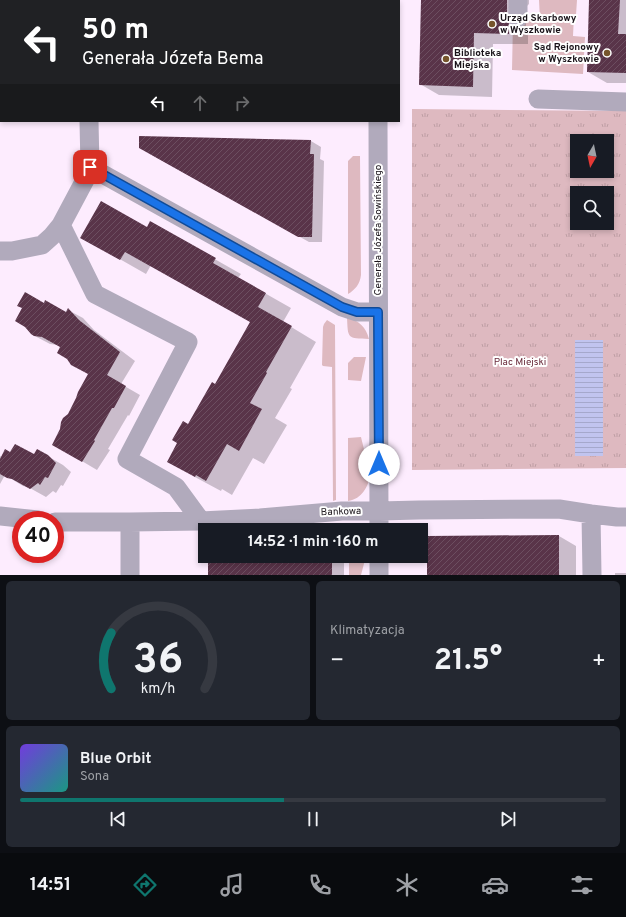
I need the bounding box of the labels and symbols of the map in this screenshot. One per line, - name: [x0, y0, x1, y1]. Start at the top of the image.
- place label: Urząd Skarbowy w Wyszkowie: [500, 12, 577, 37]
- marker: Urząd Skarbowy w Wyszkowie: [487, 19, 497, 29]
- place label: Sąd Rejonowy w Wyszkowie: [534, 41, 599, 66]
- place label: Biblioteka Miejska: [454, 47, 501, 72]
- marker: Sąd Rejonowy w Wyszkowie: [602, 48, 612, 58]
- marker: Biblioteka Miejska: [441, 54, 451, 64]
- north arrow: [570, 134, 614, 178]
- pin: [73, 150, 107, 184]
- street label: Generała Józefa Sowińskiego: [372, 164, 385, 295]
- park label: Plac Miejski: [494, 356, 546, 369]
- position arrow: [358, 443, 400, 485]
- street label: Bankowa: [321, 505, 361, 519]
- speed limit sign: 40: [12, 511, 64, 563]

